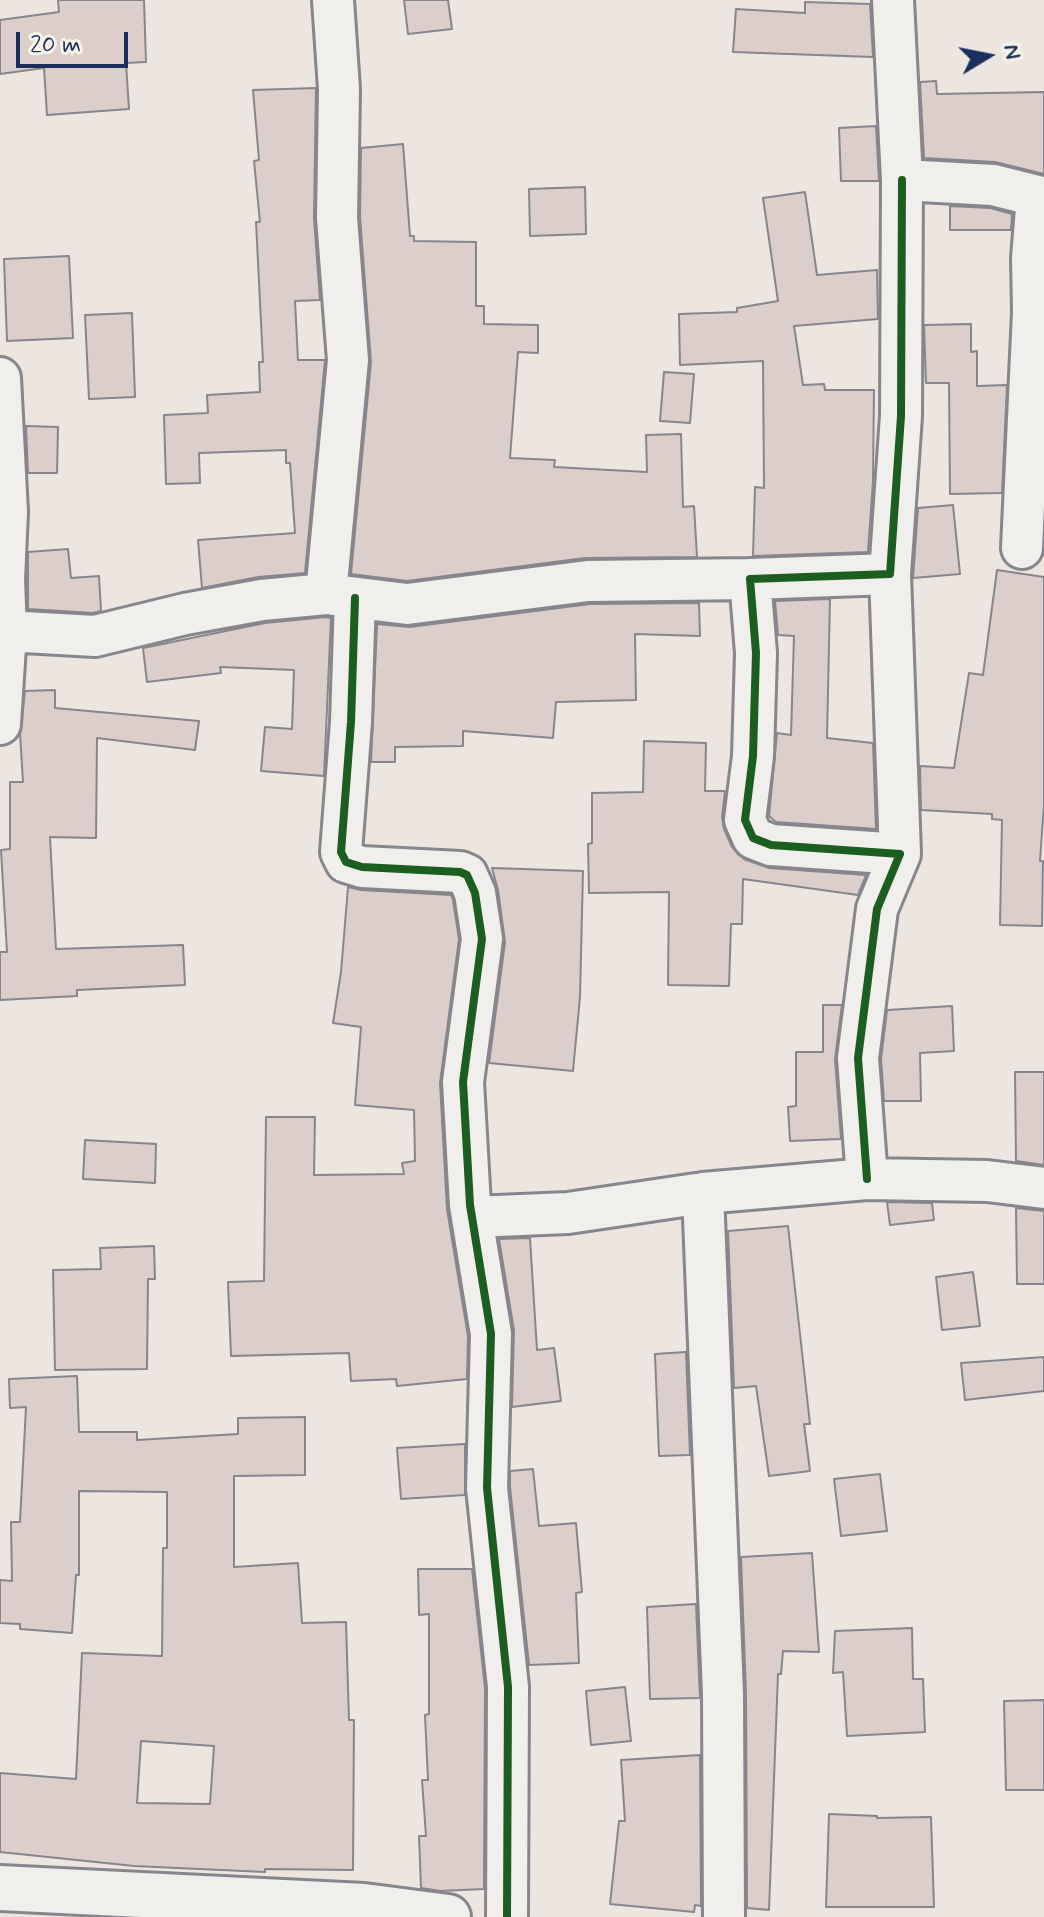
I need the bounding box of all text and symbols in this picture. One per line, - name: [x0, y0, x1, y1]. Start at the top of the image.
- scale bar: [20, 16, 132, 66]
- north arrow: [948, 16, 1028, 96]
- text: 20 m: [30, 30, 81, 61]
- text: N: [997, 42, 1027, 61]

